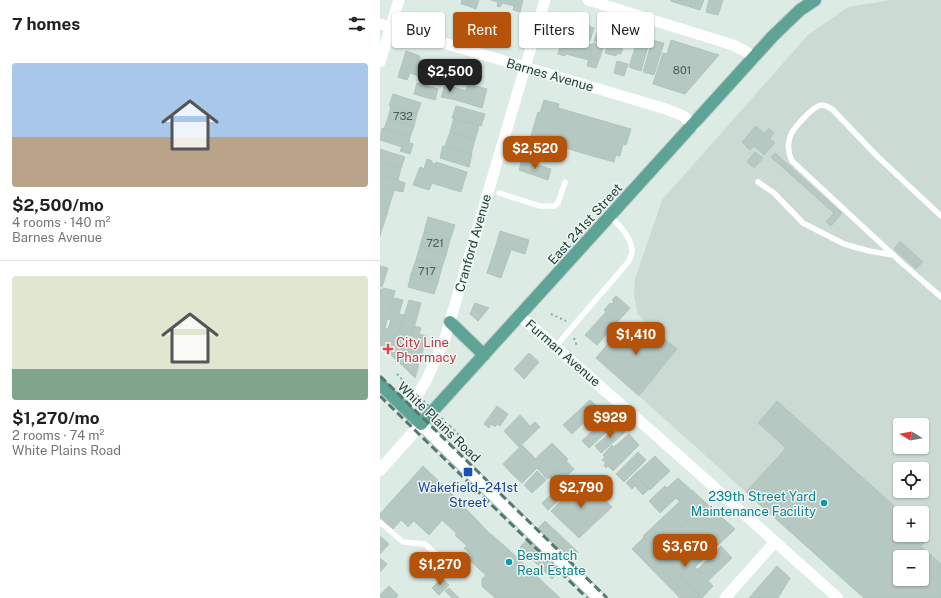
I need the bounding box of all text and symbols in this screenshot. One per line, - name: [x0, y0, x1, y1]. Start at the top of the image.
- chip: Buy: [392, 12, 445, 48]
- chip: Rent: [453, 12, 511, 48]
- chip: Filters: [519, 12, 589, 48]
- chip: New: [597, 12, 654, 48]
- icon: filters: [346, 13, 368, 35]
- text: 7 homes: [12, 14, 80, 34]
- street label: Barnes Avenue: [505, 55, 595, 95]
- pin: $2,500: [417, 59, 483, 93]
- text: $2,500: [427, 64, 473, 79]
- house number: 801: [673, 64, 691, 76]
- icon: home: [154, 89, 226, 161]
- house number: 732: [393, 110, 413, 122]
- pin: $2,520: [502, 136, 568, 170]
- text: $2,520: [512, 141, 558, 156]
- street label: East 241st Street: [545, 180, 625, 268]
- street label: Cranford Avenue: [452, 192, 494, 294]
- text: $2,500/mo: [12, 195, 104, 215]
- text: 4 rooms · 140 m²: [12, 215, 111, 230]
- text: Barnes Avenue: [12, 230, 102, 245]
- house number: 721: [426, 237, 444, 249]
- house number: 717: [418, 265, 436, 277]
- icon: home: [154, 302, 226, 374]
- street label: Furman Avenue: [523, 316, 603, 390]
- pin: $1,410: [603, 322, 669, 356]
- text: $1,410: [616, 327, 656, 342]
- place label: City Line Pharmacy: [396, 335, 456, 365]
- marker: City Line Pharmacy: [383, 344, 393, 354]
- street label: White Plains Road: [395, 379, 483, 465]
- pin: $929: [586, 405, 634, 439]
- text: $1,270/mo: [12, 408, 100, 428]
- text: $929: [593, 410, 627, 425]
- north arrow: [893, 418, 929, 454]
- map controls: [893, 418, 929, 586]
- text: 2 rooms · 74 m²: [12, 428, 104, 443]
- text: White Plains Road: [12, 443, 121, 458]
- button: locate: [893, 462, 929, 498]
- marker: Wakefield–241st Street: [462, 466, 474, 478]
- pin: $2,790: [548, 475, 614, 509]
- place label: Wakefield–241st Street: [418, 480, 518, 510]
- text: $2,790: [559, 480, 603, 495]
- place label: 239th Street Yard Maintenance Facility: [691, 489, 816, 519]
- marker: 239th Street Yard Maintenance Facility: [819, 498, 829, 508]
- button: +: [893, 506, 929, 542]
- pin: $3,670: [652, 534, 718, 568]
- text: $3,670: [662, 539, 708, 554]
- place label: Besmatch Real Estate: [517, 548, 586, 578]
- button: −: [893, 550, 929, 586]
- pin: $1,270: [407, 552, 473, 586]
- text: $1,270: [419, 557, 461, 572]
- marker: Besmatch Real Estate: [504, 557, 514, 567]

